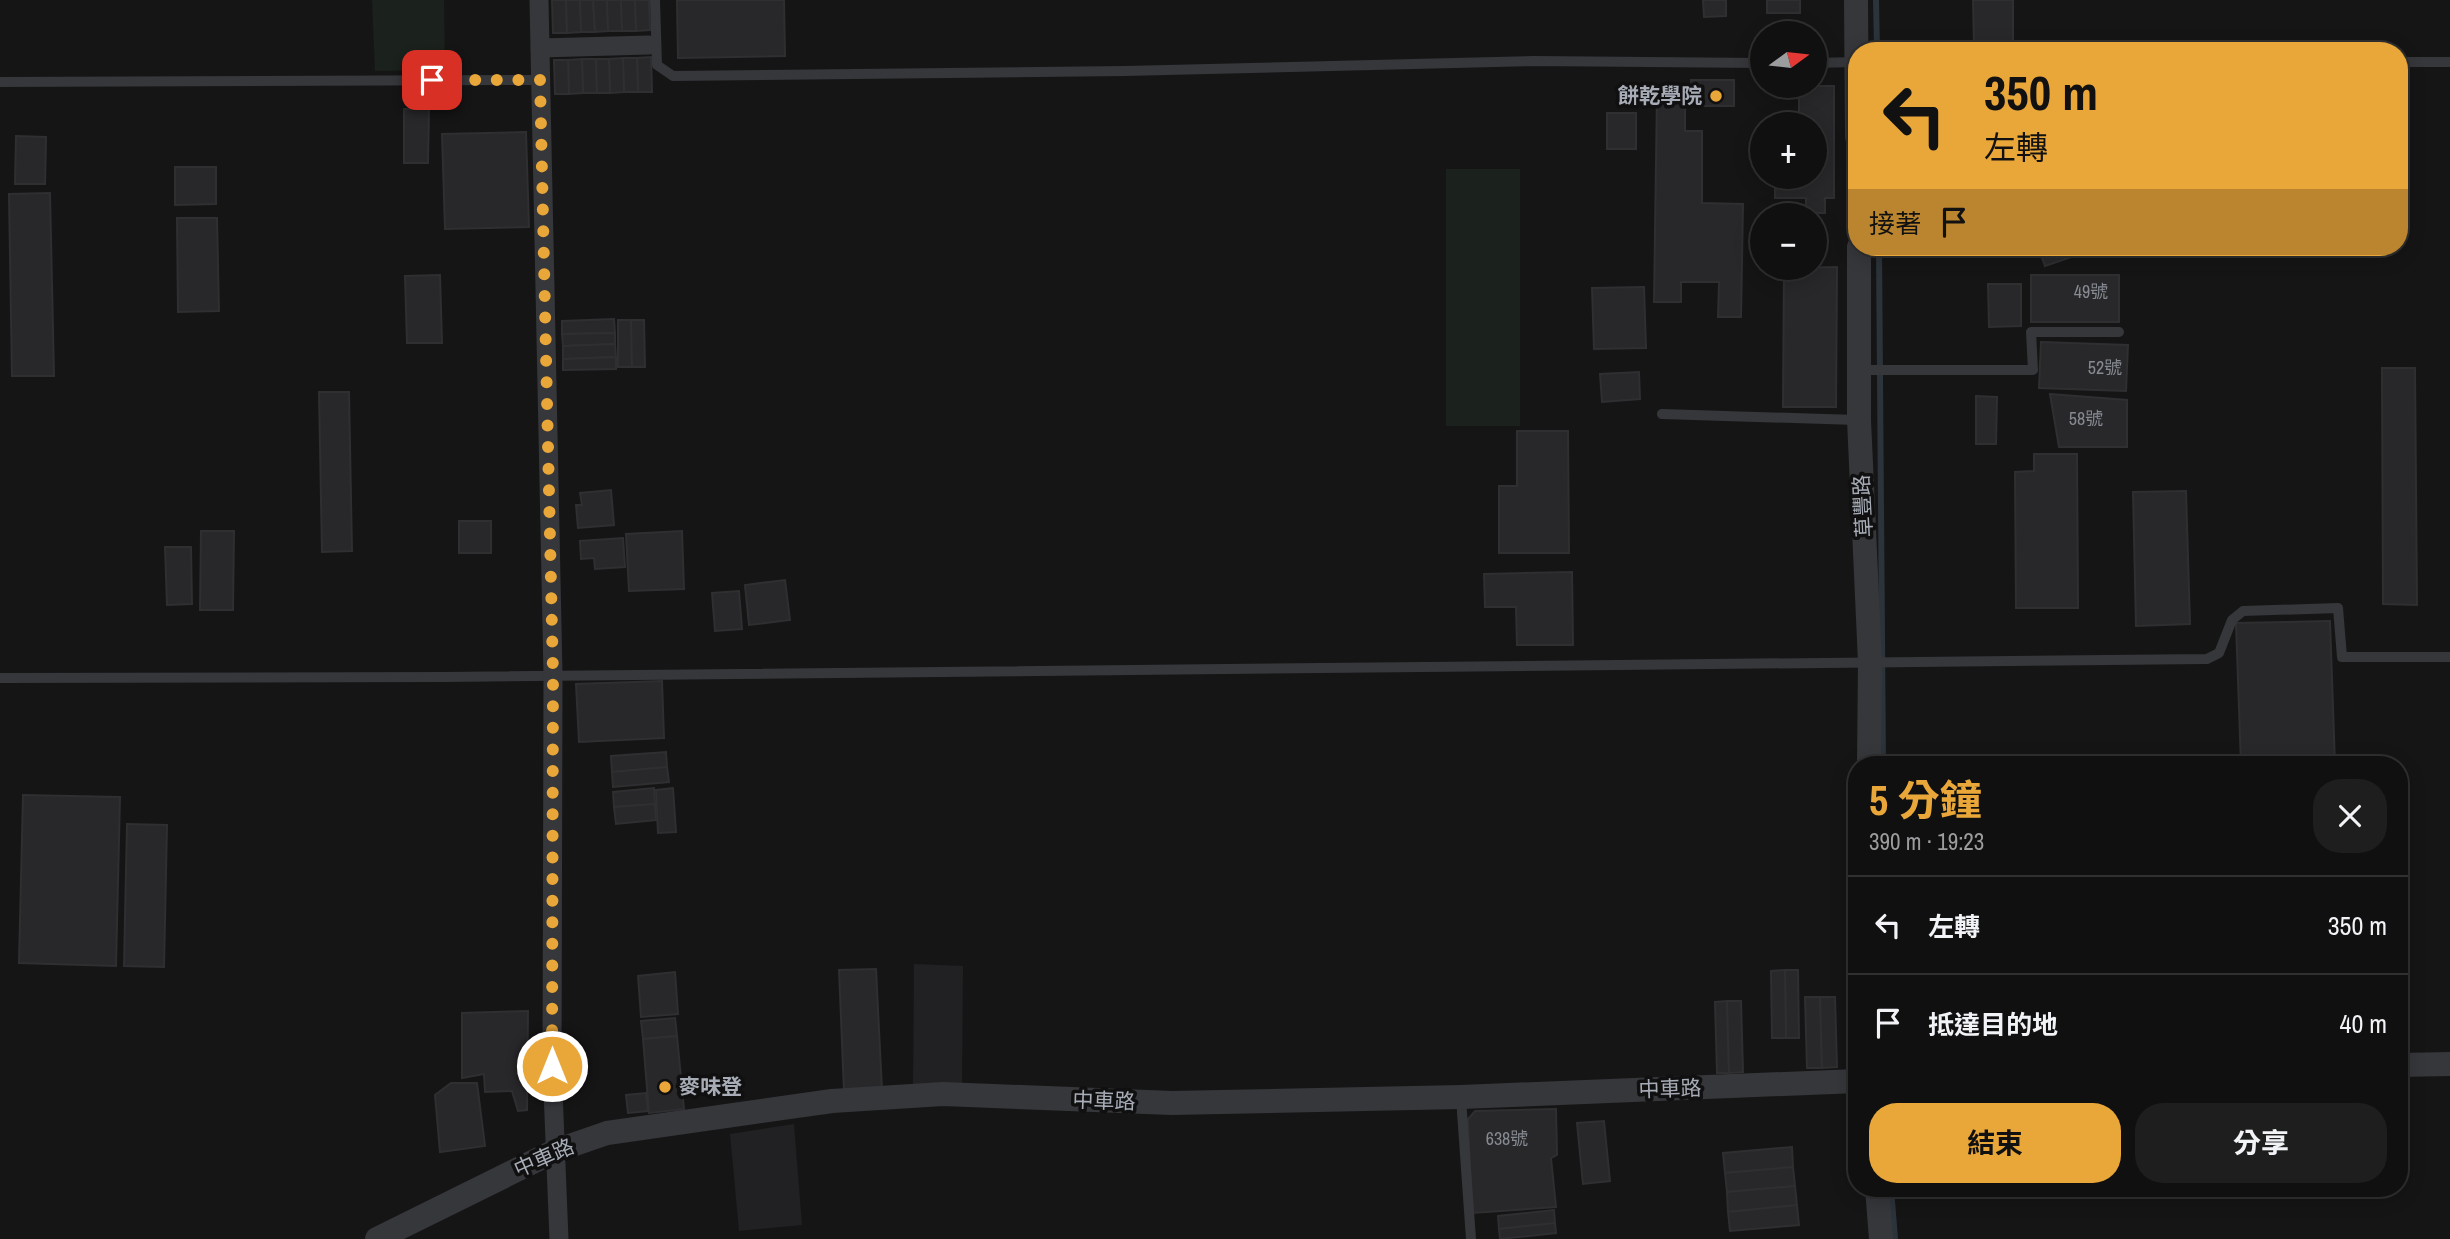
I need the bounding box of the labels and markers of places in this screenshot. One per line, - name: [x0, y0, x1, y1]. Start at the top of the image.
- pin: [402, 50, 462, 110]
- place label: 餅乾學院: [1617, 81, 1702, 110]
- marker: 餅乾學院: [1708, 88, 1724, 104]
- place label: 麥味登: [679, 1072, 742, 1101]
- marker: 麥味登: [657, 1079, 673, 1095]

